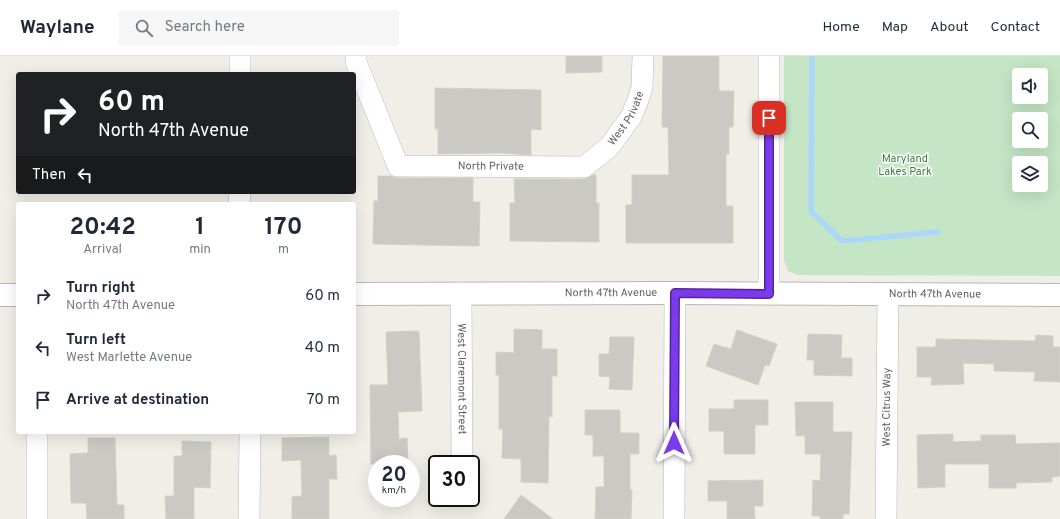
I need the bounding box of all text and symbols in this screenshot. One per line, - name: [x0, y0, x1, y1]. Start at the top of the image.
- search box: [119, 10, 399, 46]
- text: Waylane: [20, 16, 95, 40]
- icon: search: [133, 17, 155, 39]
- text: Search here: [165, 18, 245, 37]
- text: Home: [823, 19, 860, 36]
- text: Map: [882, 19, 908, 36]
- text: About: [930, 19, 969, 36]
- text: Contact: [991, 19, 1040, 36]
- map controls: [1012, 68, 1048, 192]
- button: sound: [1012, 68, 1048, 104]
- text: 60 m: [98, 85, 165, 121]
- icon: right: [32, 88, 84, 140]
- street label: West Private: [605, 89, 647, 149]
- pin: [752, 101, 786, 135]
- icon: arrive: [758, 107, 780, 129]
- button: search: [1012, 112, 1048, 148]
- text: North 47th Avenue: [98, 120, 249, 143]
- park label: Maryland Lakes Park: [878, 152, 932, 179]
- button: layers: [1012, 156, 1048, 192]
- street label: North Private: [458, 159, 524, 174]
- icon: left: [74, 164, 96, 186]
- text: Then: [32, 166, 66, 185]
- text: 20:42: [69, 213, 136, 243]
- text: 1: [195, 213, 205, 243]
- text: 170: [264, 213, 303, 243]
- text: Arrival: [83, 242, 122, 258]
- text: min: [189, 242, 211, 258]
- text: m: [278, 242, 289, 258]
- text: Turn right: [66, 279, 135, 298]
- icon: right: [32, 285, 54, 307]
- street label: North 47th Avenue: [565, 286, 657, 300]
- text: 60 m: [305, 287, 340, 306]
- street label: North 47th Avenue: [889, 287, 981, 302]
- text: North 47th Avenue: [66, 298, 175, 314]
- street label: West Claremont Street: [454, 323, 469, 435]
- text: Turn left: [66, 331, 126, 350]
- icon: left: [32, 337, 54, 359]
- text: 40 m: [305, 339, 340, 358]
- text: West Marlette Avenue: [66, 350, 192, 366]
- street label: West Citrus Way: [880, 367, 894, 446]
- icon: arrive: [32, 389, 54, 411]
- text: Arrive at destination: [66, 391, 209, 410]
- text: 70 m: [307, 391, 340, 410]
- position arrow: [653, 422, 695, 464]
- speed limit sign: 30: [428, 455, 480, 507]
- text: 20: [381, 463, 407, 489]
- text: km/h: [382, 484, 406, 497]

